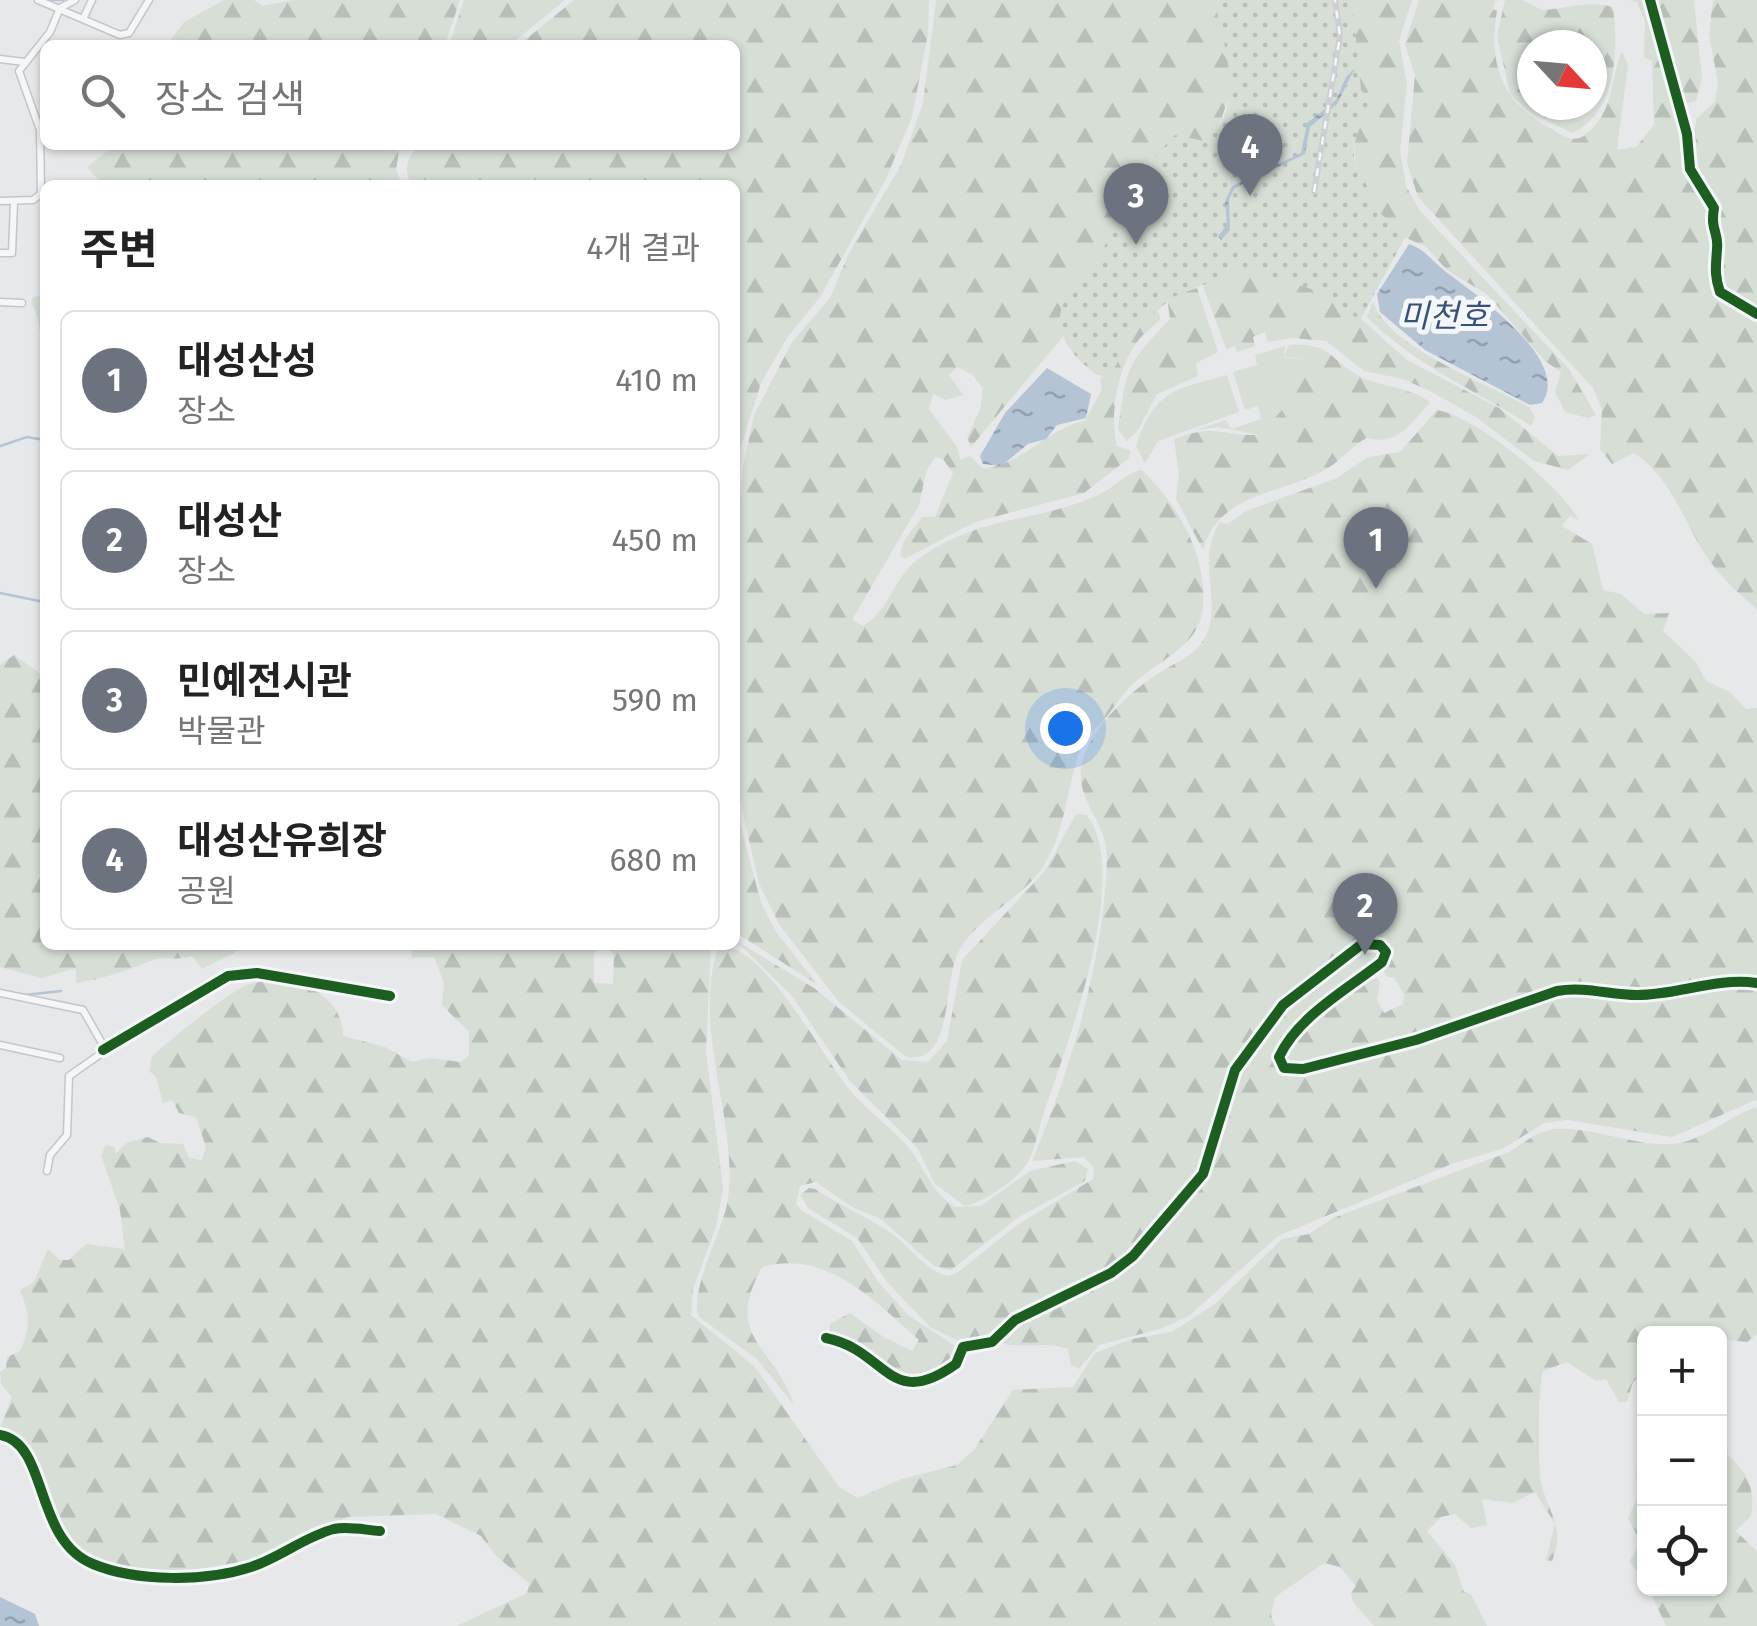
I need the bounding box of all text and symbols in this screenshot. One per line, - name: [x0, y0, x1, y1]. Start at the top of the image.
- north arrow: [1517, 30, 1607, 120]
- search box: [40, 40, 740, 150]
- icon: search: [75, 68, 130, 123]
- text: 장소 검색: [155, 76, 305, 122]
- pin: 4: [1218, 114, 1282, 196]
- pin: 3: [1104, 162, 1168, 245]
- text: 주변: [80, 225, 157, 275]
- text: 4개 결과: [586, 229, 700, 267]
- water label: 미천호: [1400, 297, 1491, 335]
- text: 대성산성: [177, 338, 317, 384]
- text: 1: [107, 361, 122, 399]
- text: 410 m: [615, 361, 698, 399]
- text: 장소: [177, 392, 236, 430]
- text: 대성산: [177, 498, 282, 544]
- pin: 1: [1344, 506, 1408, 589]
- text: 2: [106, 521, 123, 559]
- text: 450 m: [612, 521, 698, 559]
- text: 장소: [177, 552, 236, 590]
- text: 민예전시관: [177, 658, 352, 704]
- text: 3: [106, 681, 123, 719]
- text: 590 m: [612, 681, 698, 719]
- your location: [1040, 703, 1091, 754]
- text: 박물관: [177, 712, 265, 750]
- text: 대성산유희장: [177, 818, 387, 864]
- text: 4: [105, 841, 124, 879]
- text: 680 m: [610, 841, 698, 879]
- text: 공원: [177, 872, 236, 910]
- pin: 2: [1332, 872, 1398, 955]
- map controls: [1637, 1326, 1727, 1596]
- button: +: [1637, 1326, 1727, 1416]
- button: −: [1637, 1416, 1727, 1506]
- button: locate: [1637, 1506, 1727, 1596]

